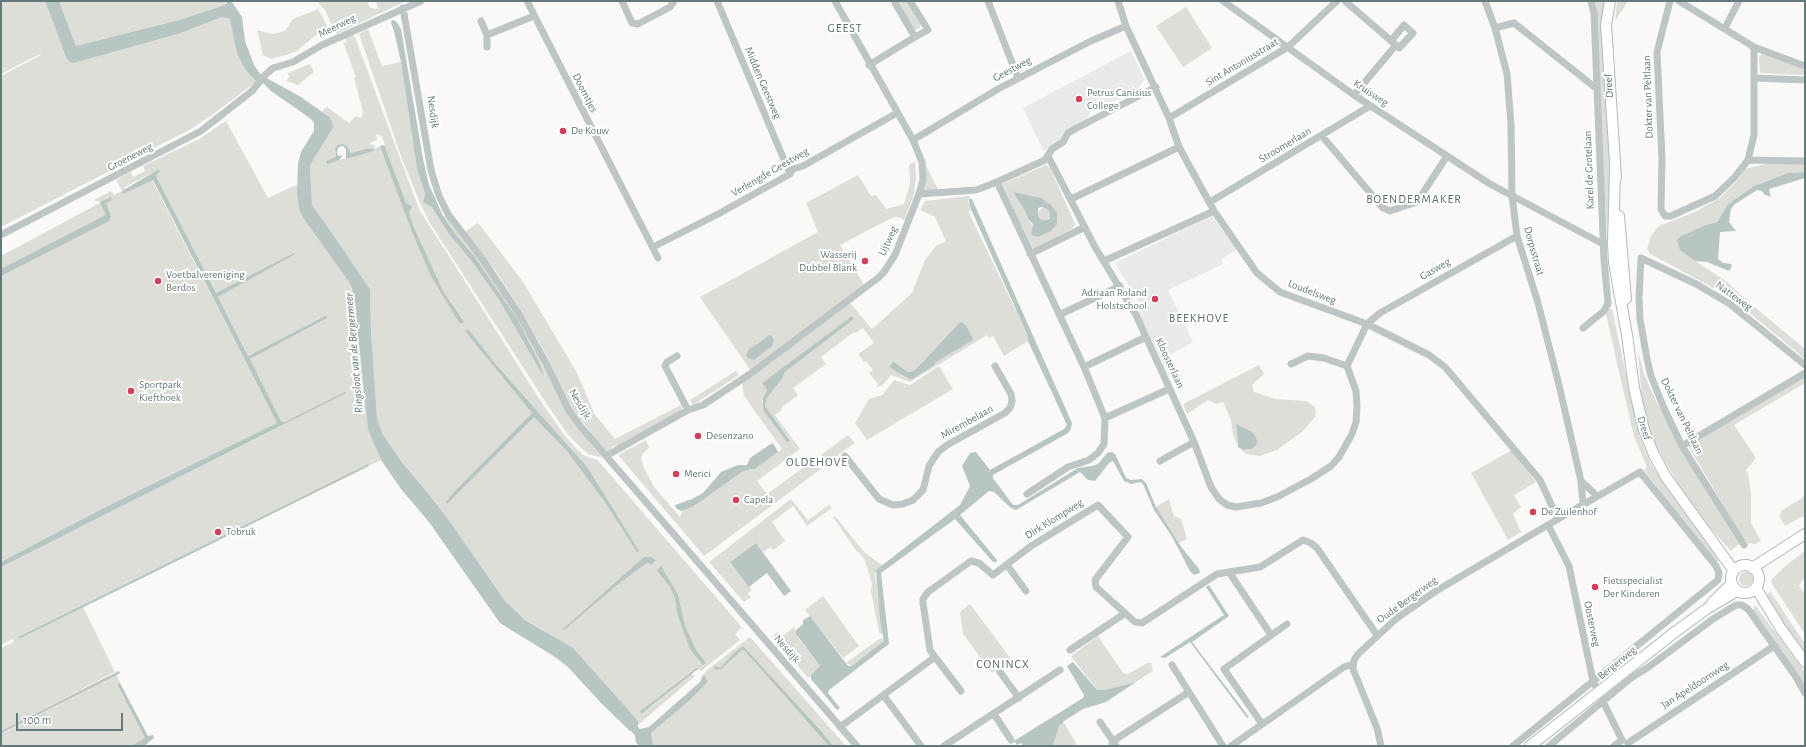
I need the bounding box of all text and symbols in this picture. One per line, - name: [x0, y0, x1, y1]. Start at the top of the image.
- street label: Meerweg: [316, 11, 358, 41]
- district label: GEEST: [827, 21, 863, 35]
- street label: Sint Antoniusstraat: [1203, 35, 1281, 89]
- street label: Midden Geestweg: [742, 45, 784, 121]
- street label: Geestweg: [991, 53, 1033, 85]
- street label: Dokter van Peltlaan: [1640, 55, 1656, 139]
- street label: Doorntjes: [569, 71, 601, 115]
- street label: Dreef: [1602, 74, 1616, 98]
- street label: Kruisweg: [1351, 77, 1391, 109]
- place label: Petrus Canisius College: [1087, 86, 1151, 112]
- marker: Petrus Canisius College: [1074, 94, 1084, 104]
- street label: Nesdijk: [424, 95, 442, 129]
- place label: De Kouw: [571, 124, 609, 138]
- street label: Stroomerlaan: [1256, 124, 1314, 166]
- marker: De Kouw: [558, 126, 568, 136]
- street label: Karel de Grotelaan: [1581, 130, 1597, 210]
- street label: Groeneweg: [105, 140, 155, 174]
- street label: Verlengde Geestweg: [729, 144, 811, 200]
- district label: BOENDERMAKER: [1366, 192, 1462, 206]
- street label: Lijtweg: [876, 224, 900, 258]
- street label: Dorpsstraat: [1521, 225, 1547, 277]
- place label: Wasserij Dubbel Blank: [799, 248, 857, 274]
- street label: Gasweg: [1417, 255, 1453, 283]
- marker: Wasserij Dubbel Blank: [860, 256, 870, 266]
- place label: Voetbalvereniging Berdos: [166, 268, 245, 294]
- marker: Voetbalvereniging Berdos: [153, 276, 163, 286]
- street label: Loudelsweg: [1286, 277, 1338, 307]
- street label: Natteweg: [1713, 278, 1755, 314]
- place label: Adriaan Roland Holstschool: [1081, 286, 1147, 312]
- water label: Ringsloot van de Bergermeer: [342, 292, 366, 414]
- marker: Adriaan Roland Holstschool: [1150, 294, 1160, 304]
- district label: BEEKHOVE: [1169, 311, 1229, 325]
- street label: Kloosterlaan: [1153, 336, 1187, 390]
- street label: Dokter van Peltlaan: [1658, 376, 1706, 456]
- place label: Sportpark Kiefthoek: [139, 378, 181, 404]
- marker: Sportpark Kiefthoek: [126, 386, 136, 396]
- street label: Nesdijk: [566, 387, 594, 421]
- street label: Mirembelaan: [938, 402, 996, 442]
- street label: Dreef: [1634, 415, 1654, 441]
- place label: Desenzano: [706, 429, 754, 443]
- marker: Desenzano: [693, 431, 703, 441]
- district label: OLDEHOVE: [786, 455, 848, 469]
- place label: Merici: [684, 467, 711, 481]
- marker: Merici: [671, 469, 681, 479]
- place label: Capela: [744, 493, 773, 507]
- marker: Capela: [731, 495, 741, 505]
- street label: Dirk Klompweg: [1023, 496, 1085, 542]
- place label: De Zuilenhof: [1541, 505, 1597, 519]
- marker: De Zuilenhof: [1528, 507, 1538, 517]
- place label: Tobruk: [226, 525, 256, 539]
- marker: Tobruk: [213, 527, 223, 537]
- street label: Oude Bergerweg: [1374, 574, 1440, 626]
- place label: Fietsspecialist Der Kinderen: [1603, 574, 1663, 600]
- marker: Fietsspecialist Der Kinderen: [1590, 582, 1600, 592]
- street label: Oosterweg: [1581, 600, 1603, 648]
- street label: Nesdijk: [771, 632, 803, 666]
- street label: Bergerweg: [1595, 643, 1639, 683]
- district label: CONINCX: [976, 657, 1030, 671]
- street label: Jan Apeldoornweg: [1659, 658, 1731, 712]
- scale bar: [18, 705, 125, 731]
- text: 100 m: [23, 714, 51, 726]

